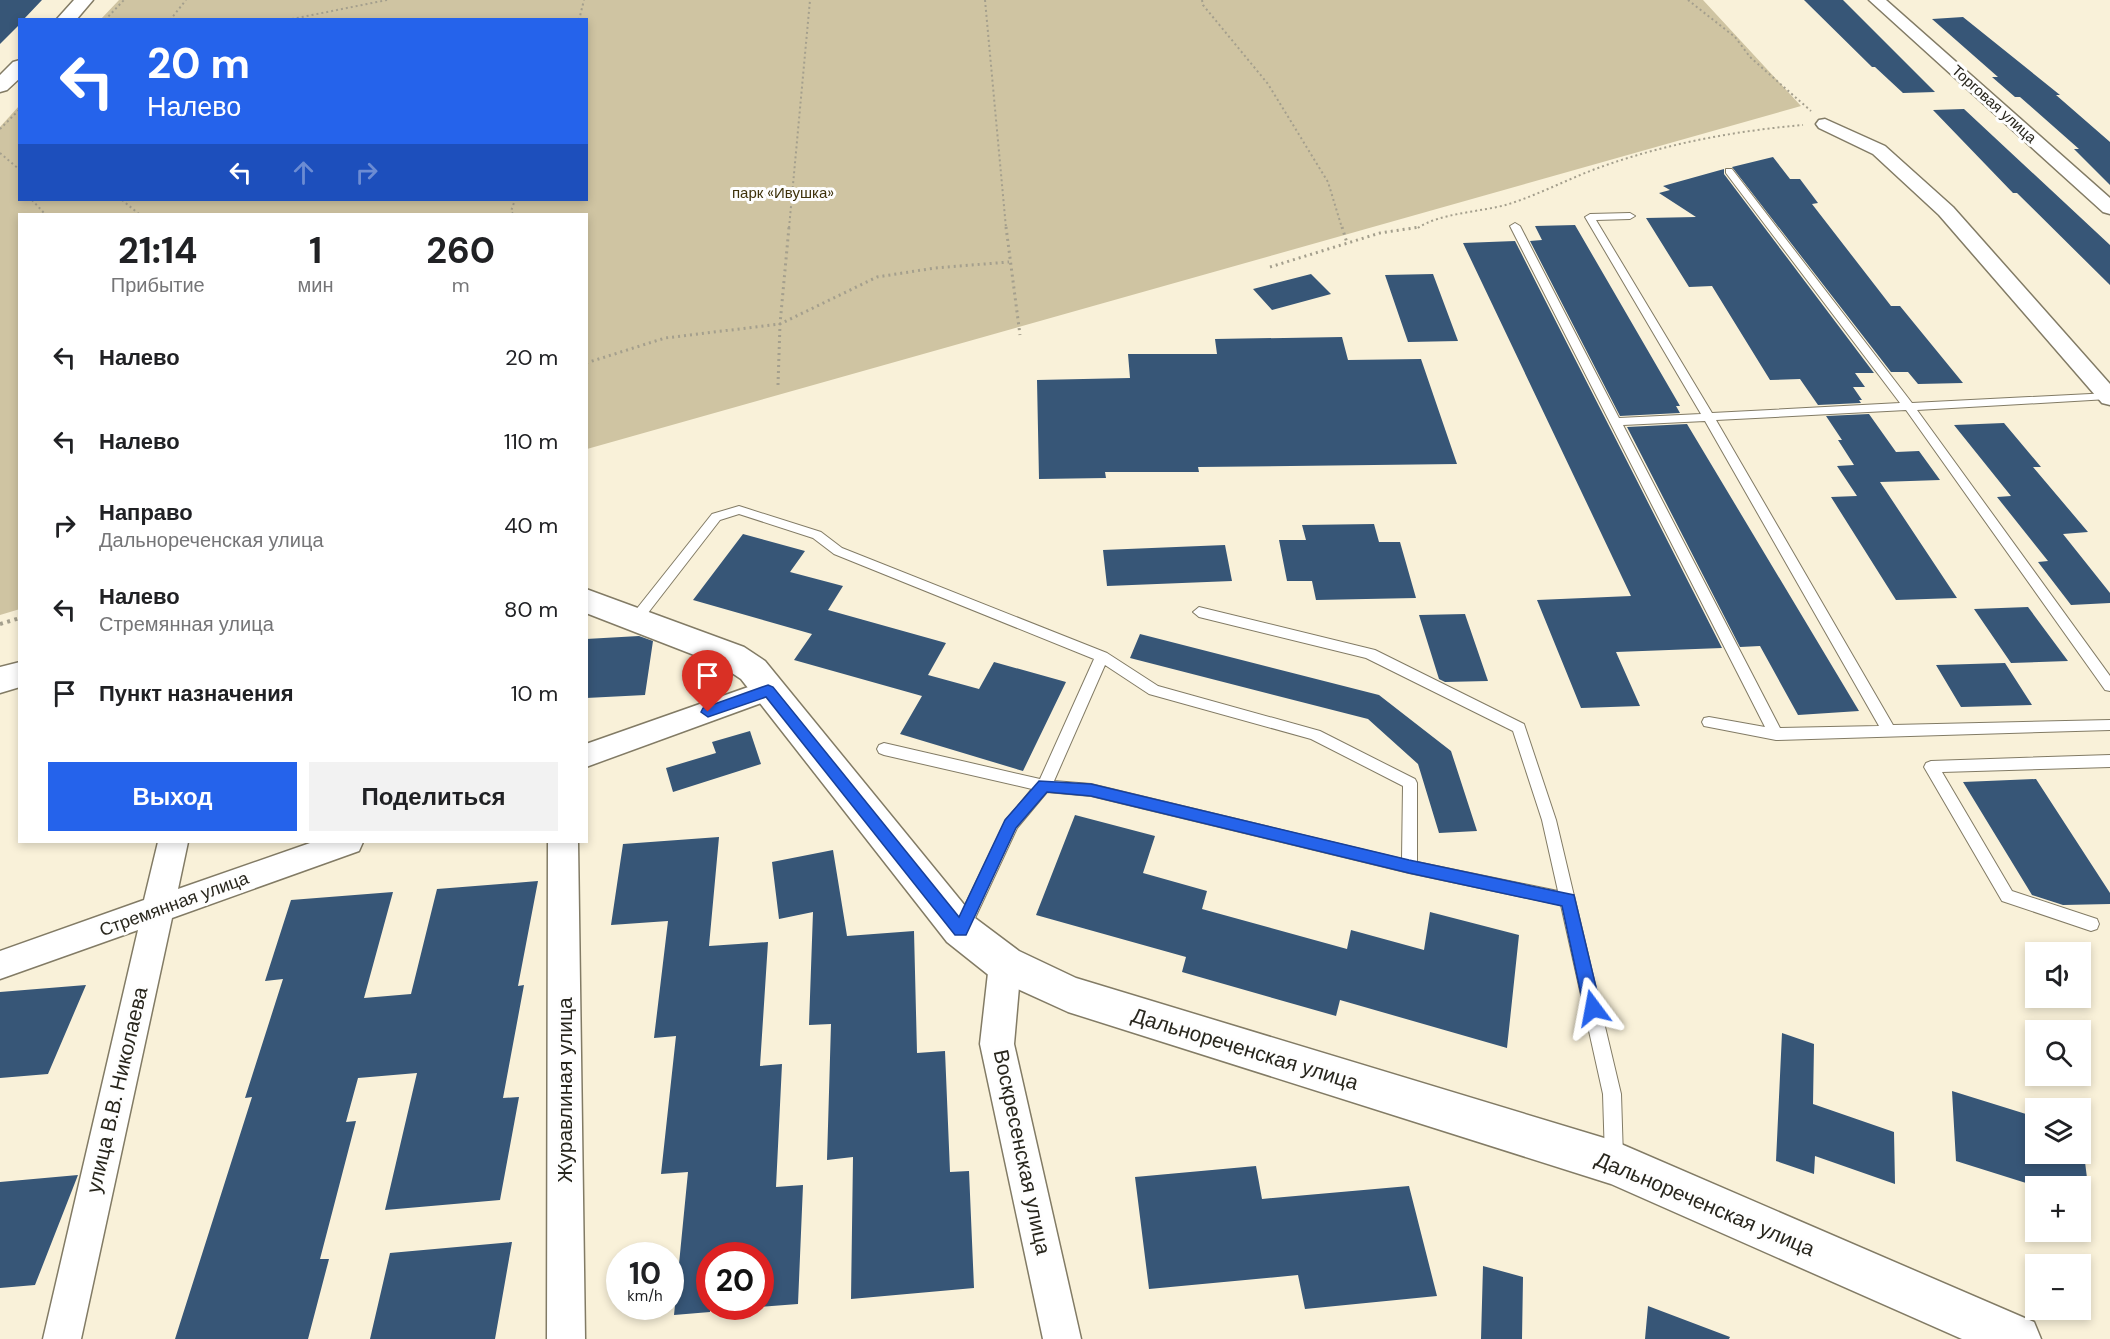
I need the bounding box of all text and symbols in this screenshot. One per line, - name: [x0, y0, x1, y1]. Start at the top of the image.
- text: 20 m: [147, 36, 250, 91]
- icon: left: [48, 42, 126, 120]
- street label: Торговая улица: [1947, 61, 2041, 148]
- text: Налево: [147, 89, 241, 124]
- icon: left: [224, 156, 257, 189]
- icon: ahead: [287, 156, 320, 189]
- icon: right: [350, 156, 383, 189]
- park label: парк «Ивушка»: [732, 183, 834, 203]
- text: 21:14: [118, 227, 198, 274]
- text: 1: [309, 227, 322, 274]
- text: 260: [426, 227, 495, 274]
- text: Прибытие: [111, 272, 205, 298]
- text: мин: [298, 272, 333, 298]
- text: m: [452, 272, 470, 298]
- icon: left: [48, 341, 81, 374]
- text: Налево: [99, 343, 180, 372]
- text: 20 m: [505, 343, 558, 372]
- icon: left: [48, 425, 81, 458]
- text: Налево: [99, 427, 180, 456]
- text: 110 m: [504, 427, 558, 456]
- text: Направо: [99, 498, 193, 527]
- icon: right: [48, 509, 81, 542]
- text: 40 m: [504, 511, 558, 540]
- text: Дальнореченская улица: [99, 527, 324, 553]
- text: Налево: [99, 582, 180, 611]
- icon: left: [48, 593, 81, 626]
- text: 80 m: [504, 595, 558, 624]
- text: Стремянная улица: [99, 611, 274, 637]
- pin: [682, 650, 733, 712]
- icon: arrive: [691, 659, 724, 692]
- icon: arrive: [48, 677, 81, 710]
- text: Пункт назначения: [99, 679, 294, 708]
- text: 10 m: [511, 679, 558, 708]
- button: Выход: [48, 762, 297, 831]
- button: Поделиться: [309, 762, 558, 831]
- street label: Стремянная улица: [96, 865, 253, 942]
- map controls: [2025, 942, 2091, 1320]
- button: sound: [2025, 942, 2091, 1008]
- position arrow: [1561, 976, 1625, 1040]
- street label: улица В.В. Николаева: [80, 984, 154, 1196]
- street label: Журавлиная улица: [551, 997, 579, 1183]
- street label: Дальнореченская улица: [1128, 1001, 1362, 1097]
- button: search: [2025, 1020, 2091, 1086]
- street label: Воскресенская улица: [987, 1047, 1057, 1257]
- button: layers: [2025, 1098, 2091, 1164]
- street label: Дальнореченская улица: [1591, 1145, 1819, 1263]
- button: +: [2025, 1176, 2091, 1242]
- speed limit sign: 20: [696, 1242, 774, 1320]
- text: 10: [629, 1254, 661, 1293]
- button: −: [2025, 1254, 2091, 1320]
- text: km/h: [627, 1286, 663, 1306]

